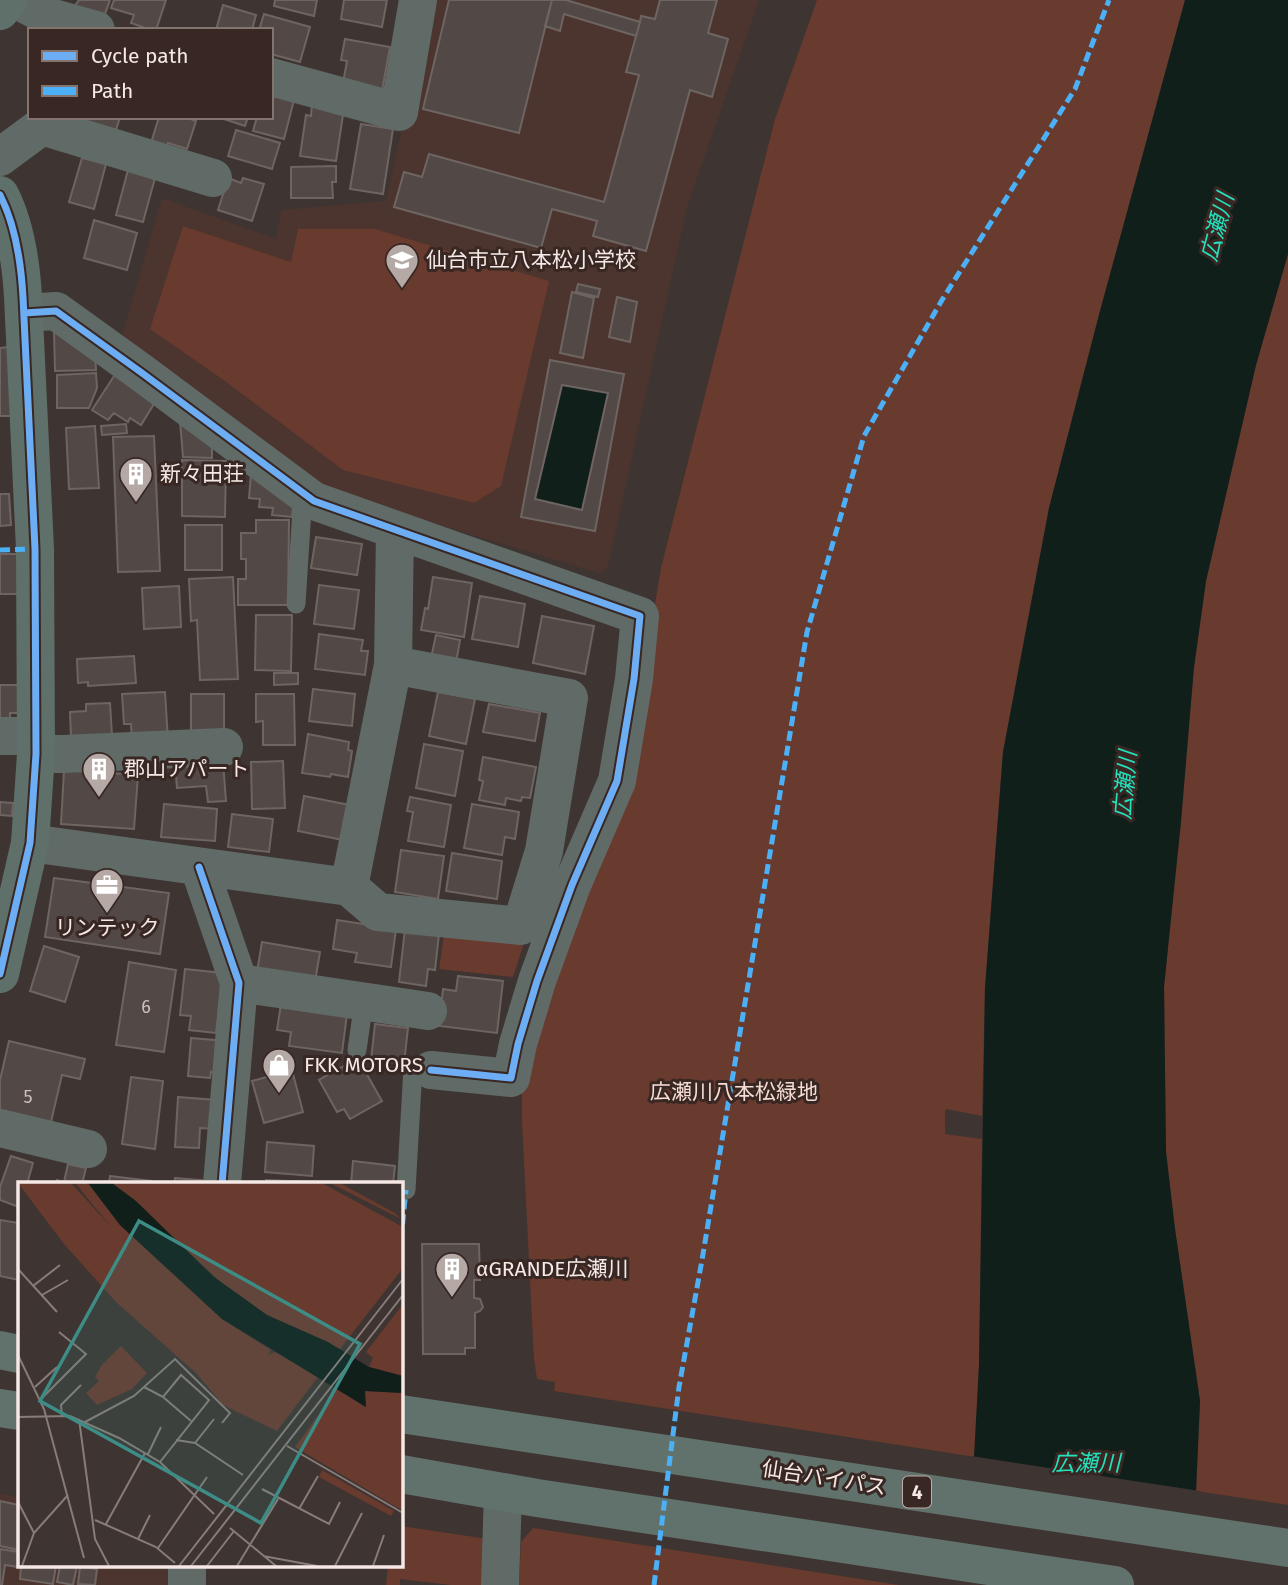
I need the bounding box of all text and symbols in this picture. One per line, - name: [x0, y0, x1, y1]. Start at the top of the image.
- legend: [28, 28, 273, 119]
- text: Cycle path: [91, 43, 189, 69]
- text: Path: [91, 78, 133, 104]
- water label: 広瀬川: [1195, 187, 1240, 264]
- school or university icon: 仙台市立八本松小学校: [383, 241, 421, 290]
- place label: 仙台市立八本松小学校: [426, 247, 636, 273]
- building icon: 新々田荘: [117, 455, 155, 504]
- place label: 新々田荘: [160, 461, 244, 487]
- water label: 広瀬川: [1108, 746, 1142, 821]
- building icon: 郡山アパート: [80, 750, 118, 799]
- place label: 郡山アパート: [124, 756, 250, 782]
- office icon: リンテック: [88, 866, 126, 915]
- place label: リンテック: [55, 915, 160, 941]
- house number: 6: [141, 996, 151, 1018]
- shop icon: FKK MOTORS: [260, 1046, 298, 1095]
- place label: FKK MOTORS: [304, 1052, 423, 1078]
- park label: 広瀬川八本松緑地: [650, 1079, 818, 1105]
- house number: 5: [23, 1086, 33, 1108]
- inset map: [18, 1182, 402, 1568]
- building icon: αGRANDE広瀬川: [433, 1250, 471, 1299]
- place label: αGRANDE広瀬川: [476, 1256, 629, 1282]
- water label: 広瀬川: [1052, 1449, 1124, 1477]
- street label: 仙台バイパス: [760, 1455, 888, 1501]
- road number: 4: [903, 1476, 931, 1508]

